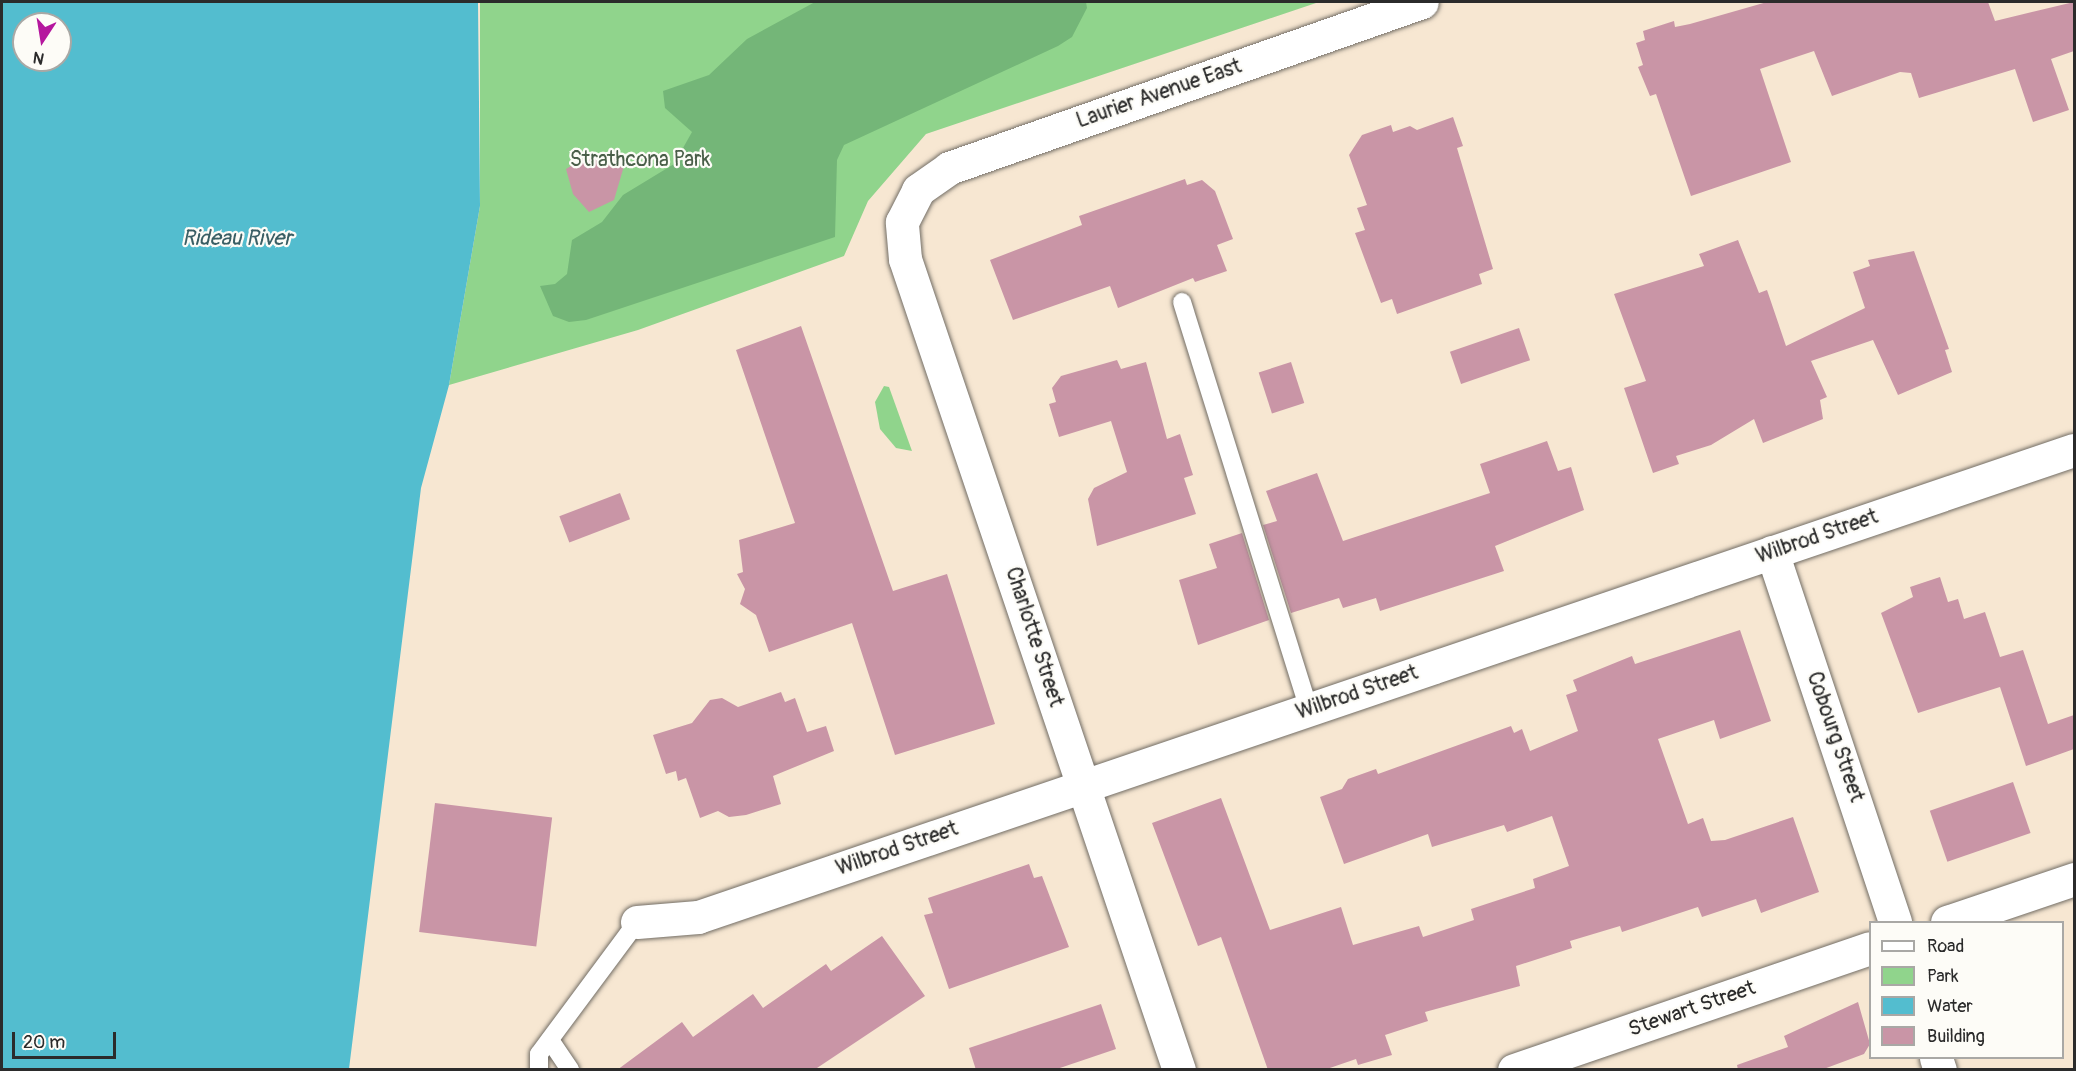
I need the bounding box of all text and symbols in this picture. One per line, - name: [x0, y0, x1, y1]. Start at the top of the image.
- north arrow: [12, 12, 72, 72]
- text: N: [31, 47, 46, 69]
- street label: Laurier Avenue East: [1073, 54, 1245, 134]
- park label: Strathcona Park: [570, 147, 710, 173]
- water label: Rideau River: [182, 226, 292, 252]
- street label: Wilbrod Street: [1753, 504, 1881, 570]
- street label: Charlotte Street: [1000, 564, 1068, 710]
- street label: Wilbrod Street: [1293, 660, 1421, 726]
- street label: Cobourg Street: [1801, 669, 1869, 805]
- street label: Wilbrod Street: [833, 816, 961, 882]
- legend: [1869, 921, 2064, 1059]
- text: Road: [1927, 935, 1964, 958]
- text: Park: [1927, 965, 1959, 988]
- street label: Stewart Street: [1625, 976, 1759, 1042]
- text: Water: [1927, 995, 1973, 1018]
- scale bar: [15, 1020, 118, 1058]
- text: Building: [1927, 1025, 1985, 1048]
- text: 20 m: [23, 1031, 65, 1054]

